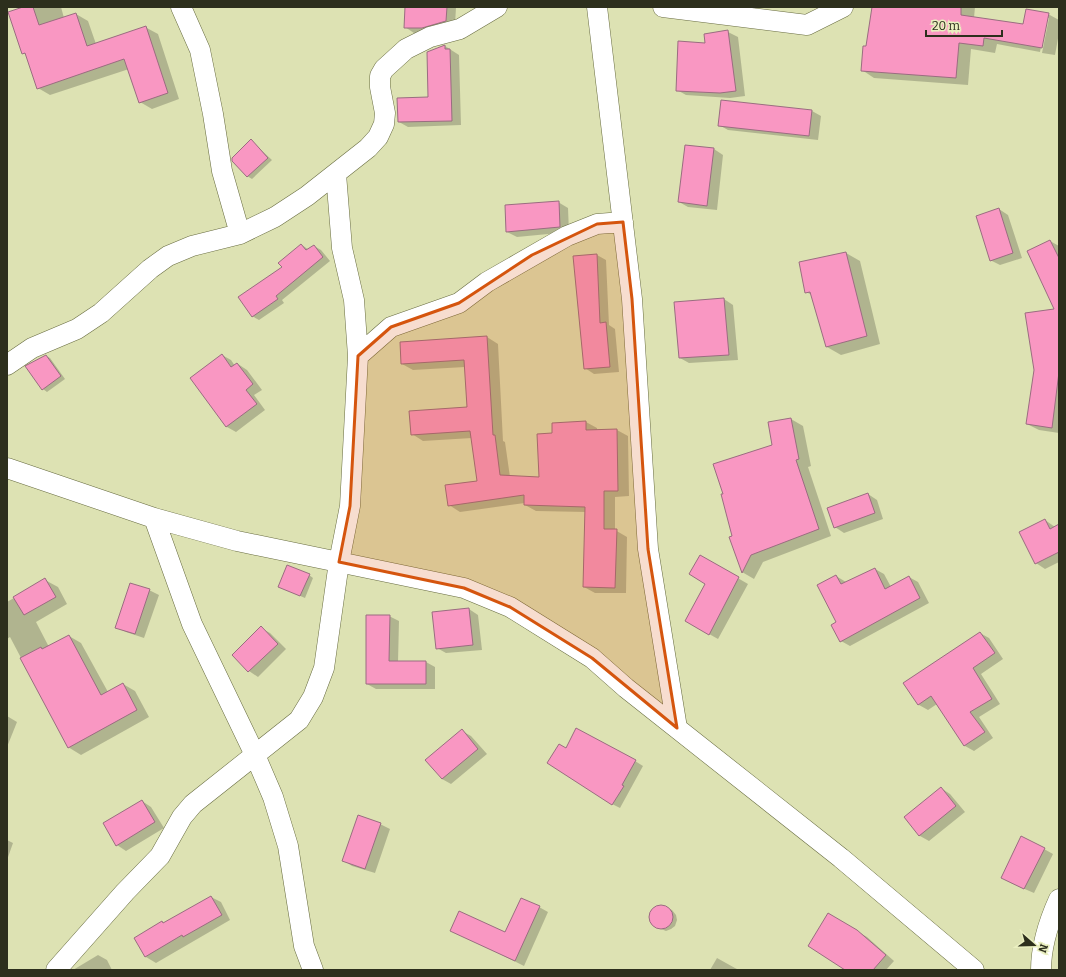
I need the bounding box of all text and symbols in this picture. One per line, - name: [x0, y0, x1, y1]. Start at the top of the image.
- scale bar: [926, 12, 1002, 38]
- text: 20 m: [932, 19, 961, 33]
- north arrow: [1014, 925, 1054, 965]
- text: N: [1035, 942, 1050, 955]

